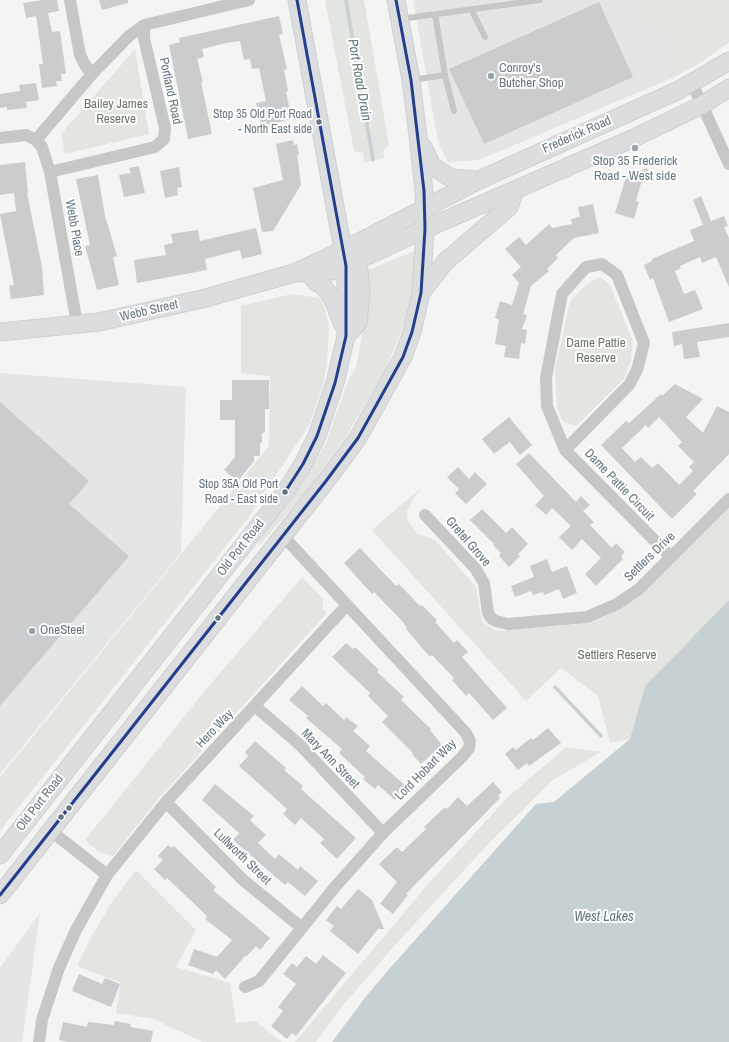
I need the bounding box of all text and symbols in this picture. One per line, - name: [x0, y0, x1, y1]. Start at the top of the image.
- water label: Port Road Drain: [344, 38, 374, 122]
- street label: Portland Road: [155, 56, 185, 126]
- place label: Conroy's Butcher Shop: [499, 61, 564, 92]
- marker: Conroy's Butcher Shop: [486, 71, 496, 81]
- park label: Bailey James Reserve: [84, 97, 148, 128]
- place label: Stop 35 Old Port Road - North East side: [213, 108, 312, 136]
- street label: Frederick Road: [540, 113, 614, 157]
- marker: Stop 35 Old Port Road - North East side: [314, 117, 324, 127]
- marker: Stop 35 Frederick Road - West side: [630, 143, 640, 153]
- place label: Stop 35 Frederick Road - West side: [593, 154, 677, 185]
- street label: Webb Place: [61, 198, 87, 258]
- street label: Webb Street: [118, 297, 180, 325]
- park label: Dame Pattie Reserve: [566, 336, 626, 367]
- street label: Dame Pattie Circuit: [581, 446, 657, 524]
- place label: Stop 35A Old Port Road - East side: [199, 478, 278, 506]
- marker: Stop 35A Old Port Road - East side: [280, 487, 290, 497]
- street label: Gretel Grove: [442, 514, 494, 570]
- street label: Old Port Road: [214, 517, 268, 579]
- street label: Settlers Drive: [621, 529, 679, 585]
- unlabelled marker: [213, 613, 223, 623]
- place label: OneSteel: [40, 623, 84, 639]
- marker: OneSteel: [27, 626, 37, 636]
- park label: Settlers Reserve: [578, 648, 656, 664]
- street label: Hero Way: [193, 706, 237, 752]
- street label: Mary Ann Street: [298, 726, 362, 792]
- street label: Lord Hobart Way: [392, 736, 460, 804]
- street label: Old Port Road: [13, 772, 67, 834]
- unlabelled marker: [64, 803, 74, 813]
- unlabelled marker: [56, 812, 66, 822]
- street label: Lullworth Street: [210, 826, 274, 888]
- water label: West Lakes: [574, 909, 634, 925]

